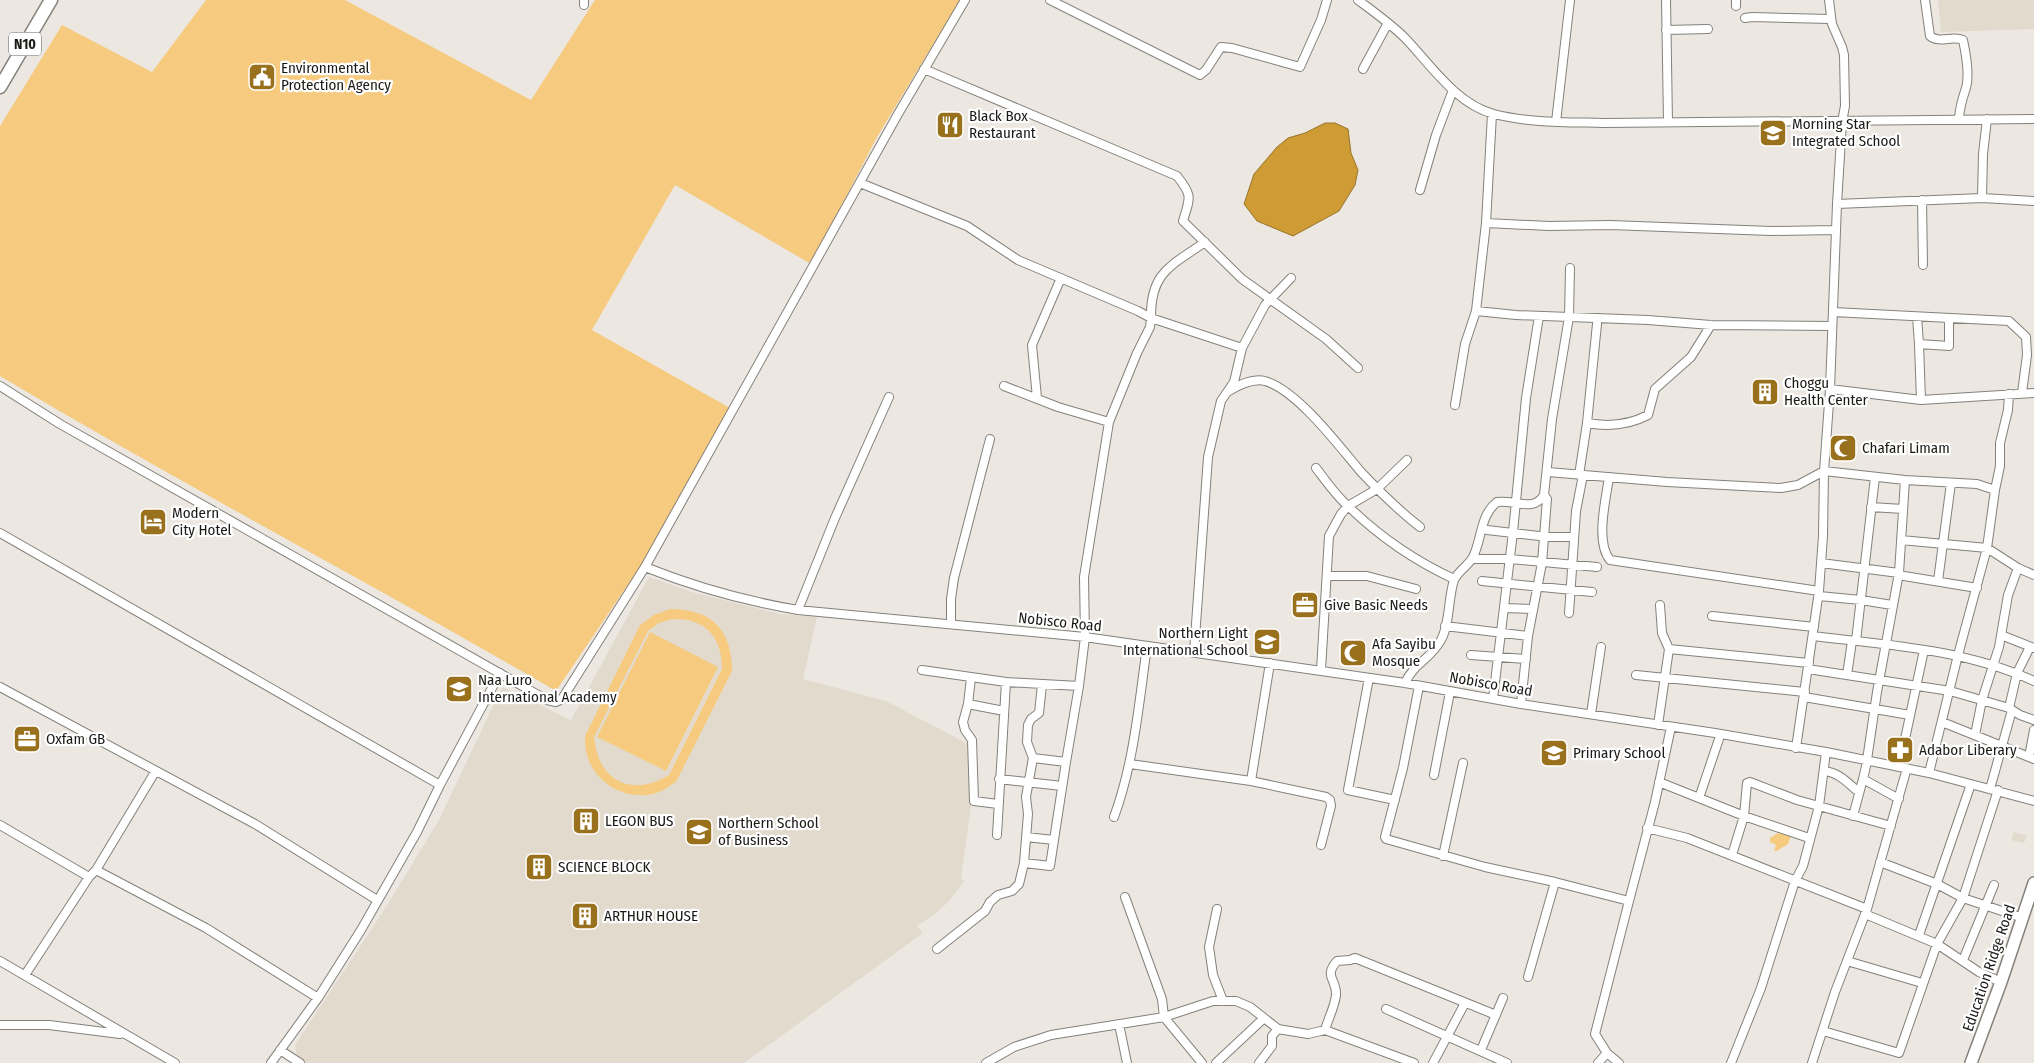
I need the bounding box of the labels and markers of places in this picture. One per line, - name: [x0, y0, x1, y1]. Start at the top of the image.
- place label: Environmental Protection Agency: [281, 59, 391, 94]
- public building icon: Environmental Protection Agency: [247, 62, 277, 92]
- place label: Black Box Restaurant: [969, 107, 1036, 142]
- restaurant icon: Black Box Restaurant: [935, 110, 965, 140]
- place label: Morning Star Integrated School: [1792, 115, 1900, 150]
- school or university icon: Morning Star Integrated School: [1758, 118, 1788, 148]
- place label: Choggu Health Center: [1784, 374, 1869, 409]
- building icon: Choggu Health Center: [1750, 377, 1780, 407]
- mosque icon: Chafari Limam: [1828, 433, 1858, 463]
- place label: Chafari Limam: [1862, 439, 1950, 457]
- place label: Modern City Hotel: [172, 504, 232, 539]
- hotel icon: Modern City Hotel: [138, 507, 168, 537]
- office icon: Give Basic Needs: [1290, 590, 1320, 620]
- place label: Give Basic Needs: [1324, 596, 1428, 614]
- place label: Northern Light International School: [1123, 624, 1248, 659]
- school or university icon: Northern Light International School: [1252, 627, 1282, 657]
- place label: Afa Sayibu Mosque: [1372, 635, 1436, 670]
- mosque icon: Afa Sayibu Mosque: [1338, 638, 1368, 668]
- place label: Naa Luro International Academy: [478, 671, 617, 706]
- school or university icon: Naa Luro International Academy: [444, 674, 474, 704]
- office icon: Oxfam GB: [12, 724, 42, 754]
- place label: Oxfam GB: [46, 730, 105, 748]
- pharmacy icon: Adabor Liberary: [1885, 735, 1915, 765]
- school or university icon: Primary School: [1539, 738, 1569, 768]
- place label: Adabor Liberary: [1919, 741, 2017, 759]
- place label: Primary School: [1573, 744, 1665, 762]
- building icon: LEGON BUS: [571, 806, 601, 836]
- place label: LEGON BUS: [605, 812, 674, 830]
- place label: Northern School of Business: [718, 814, 819, 849]
- school or university icon: Northern School of Business: [684, 817, 714, 847]
- building icon: SCIENCE BLOCK: [524, 852, 554, 882]
- place label: SCIENCE BLOCK: [558, 858, 651, 876]
- building icon: ARTHUR HOUSE: [570, 901, 600, 931]
- place label: ARTHUR HOUSE: [604, 907, 698, 925]

